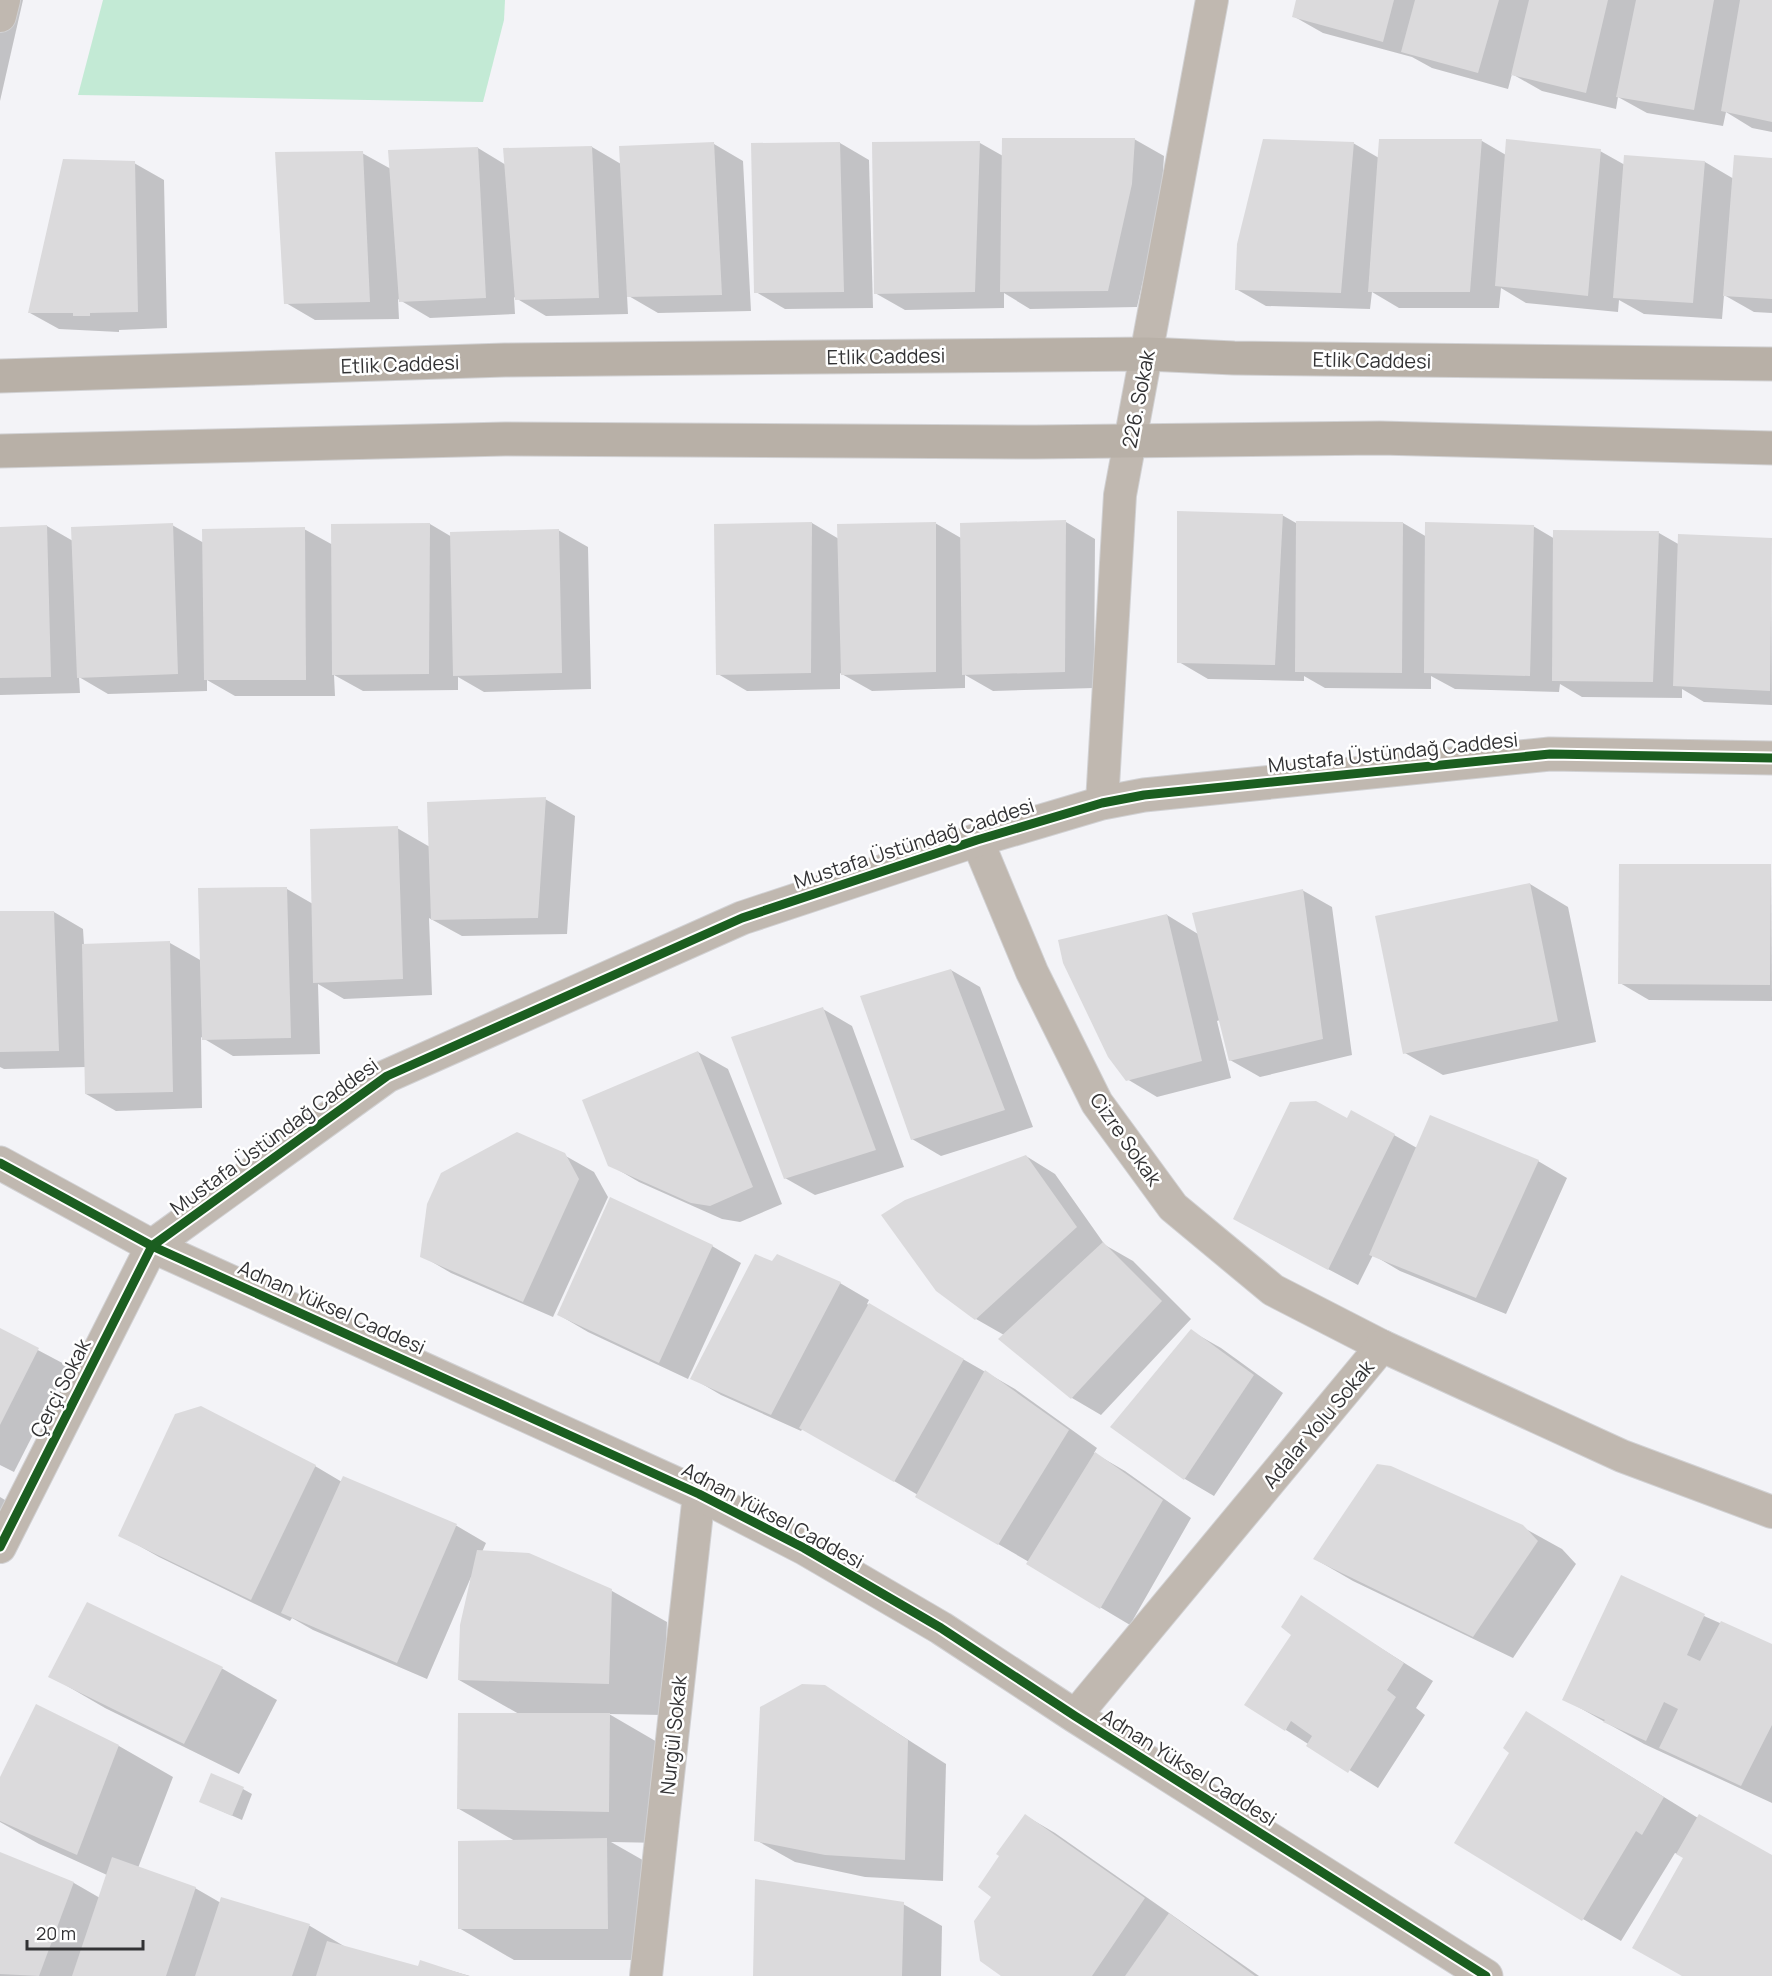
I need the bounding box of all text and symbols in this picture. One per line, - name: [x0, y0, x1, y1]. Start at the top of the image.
- street label: Etlik Caddesi: [826, 341, 946, 371]
- street label: Etlik Caddesi: [1312, 345, 1432, 375]
- street label: 226. Sokak: [1115, 347, 1161, 450]
- street label: Etlik Caddesi: [340, 348, 460, 380]
- street label: Mustafa Üstündağ Caddesi: [1267, 725, 1519, 779]
- street label: Mustafa Üstündağ Caddesi: [790, 791, 1038, 895]
- street label: Mustafa Üstündağ Caddesi: [164, 1051, 384, 1221]
- street label: Cizre Sokak: [1084, 1087, 1168, 1192]
- street label: Adnan Yüksel Caddesi: [234, 1254, 430, 1360]
- street label: Çerçi Sokak: [24, 1333, 97, 1442]
- street label: Adalar Yolu Sokak: [1256, 1353, 1380, 1494]
- street label: Adnan Yüksel Caddesi: [677, 1456, 869, 1574]
- street label: Nurgül Sokak: [653, 1673, 693, 1796]
- street label: Adnan Yüksel Caddesi: [1096, 1702, 1282, 1832]
- scale bar: [27, 1913, 142, 1951]
- text: 20 m: [36, 1921, 76, 1945]

